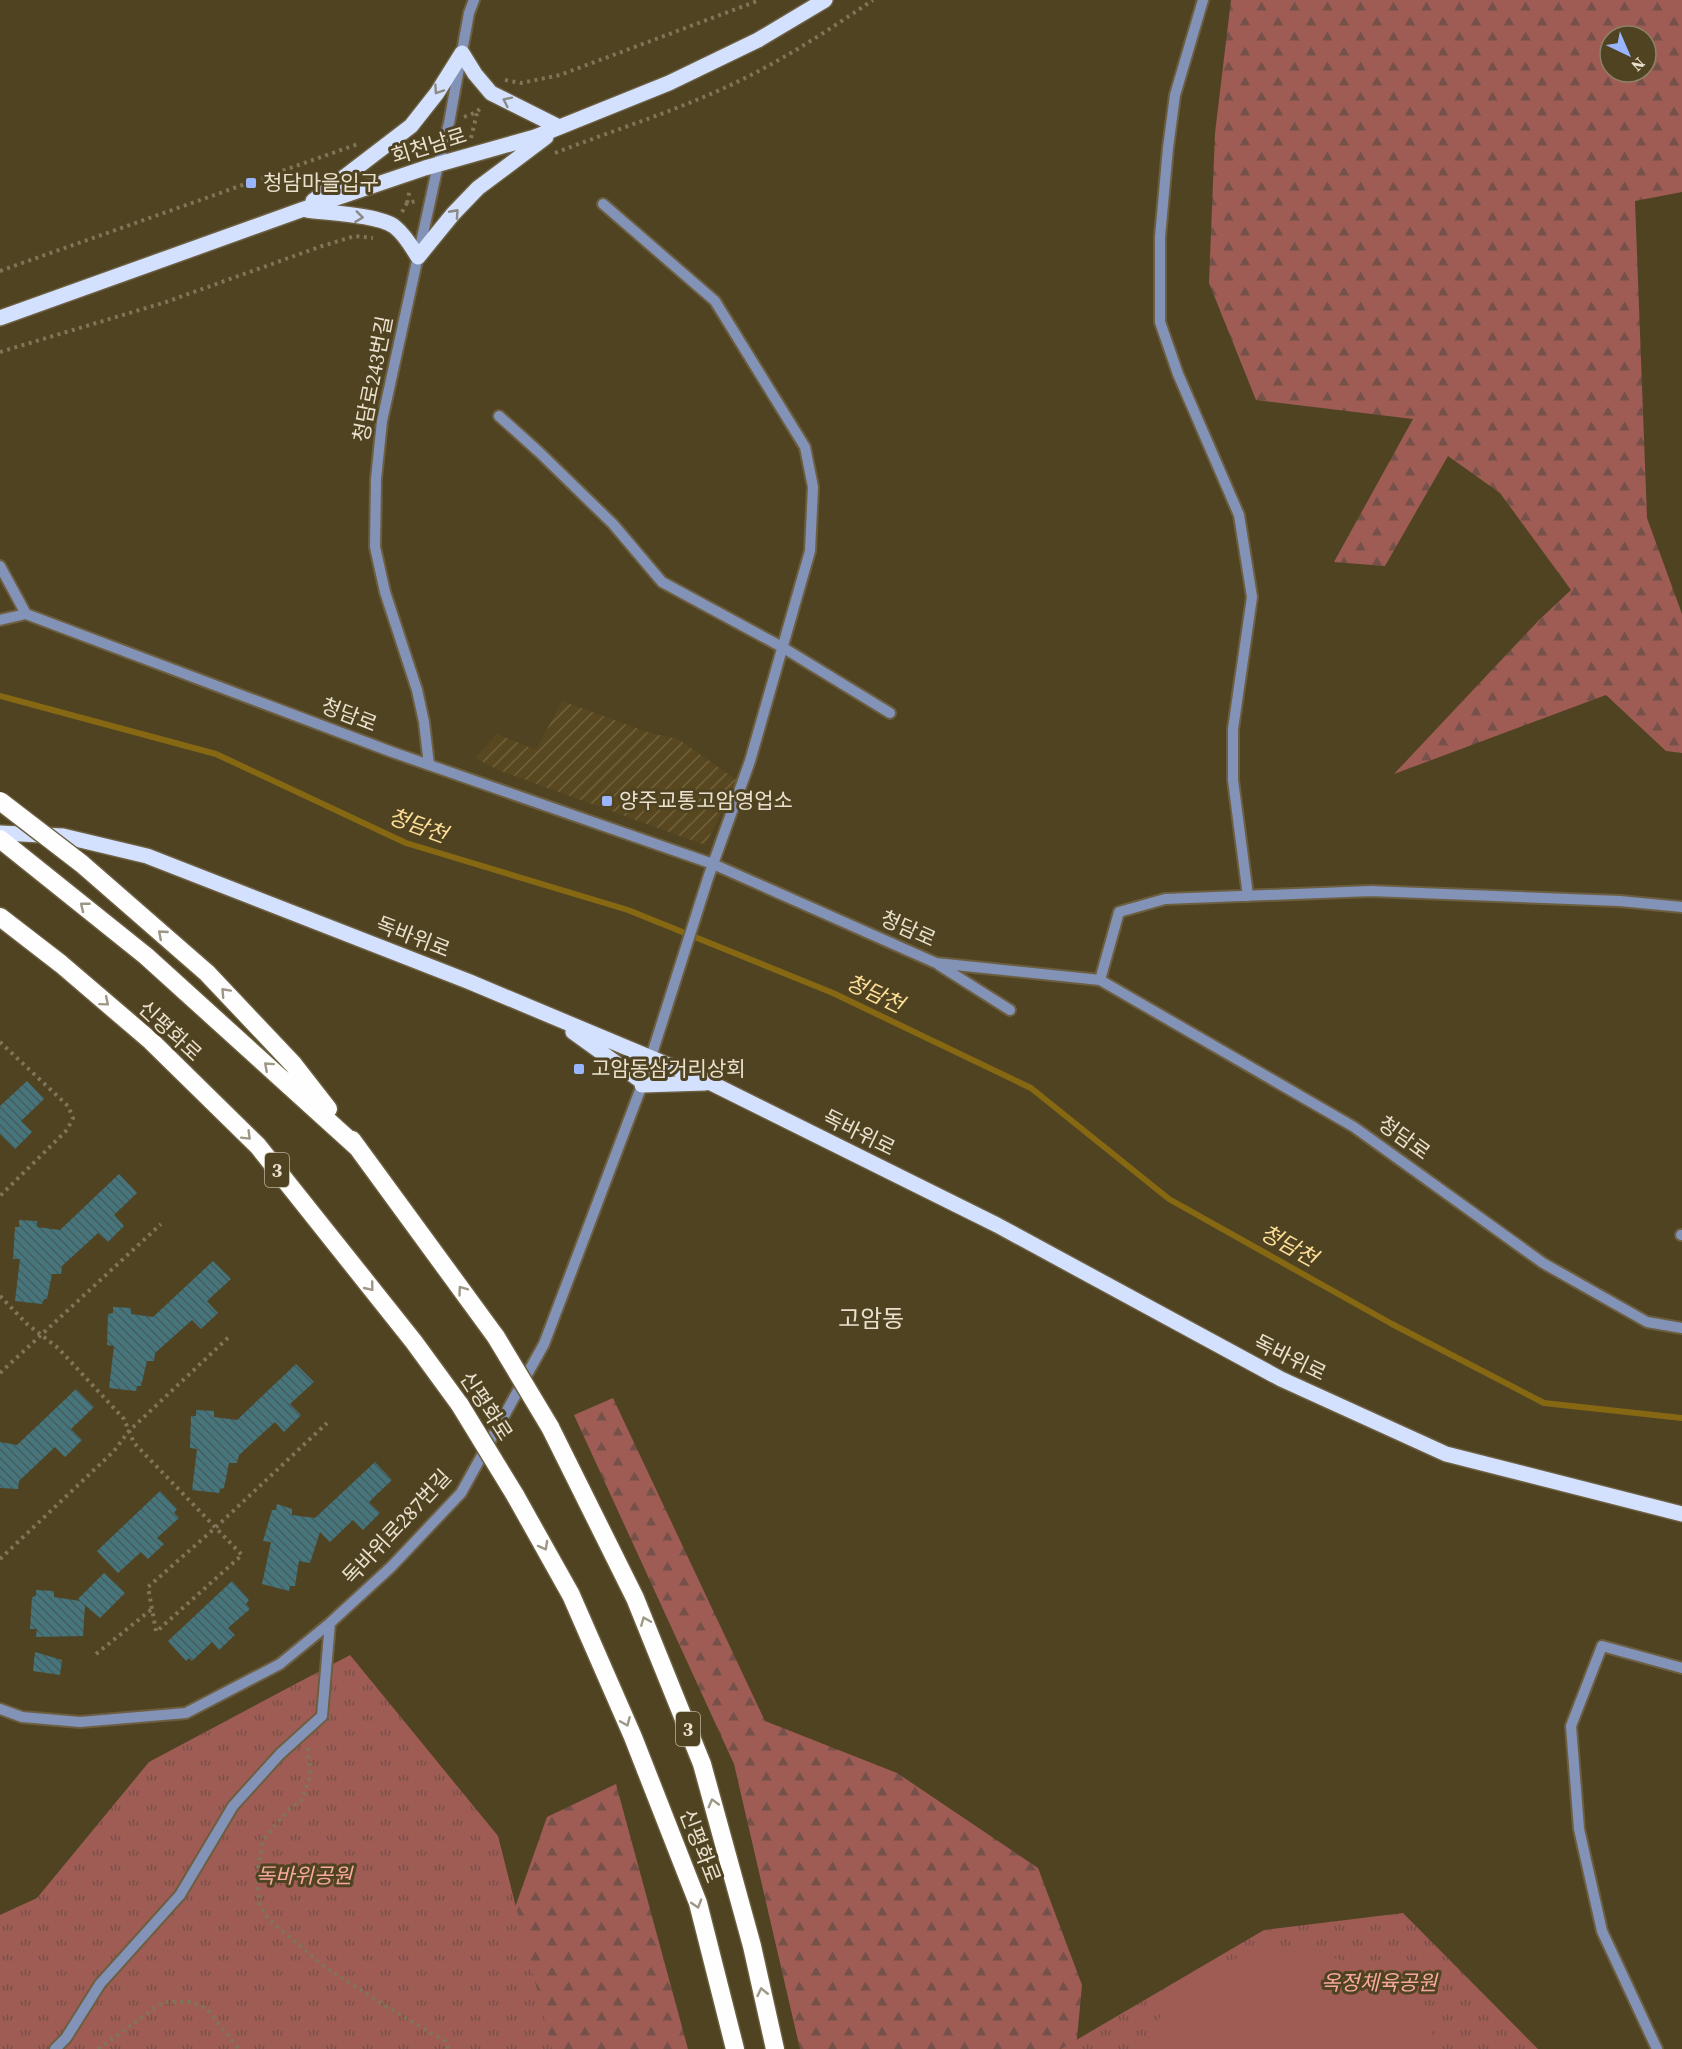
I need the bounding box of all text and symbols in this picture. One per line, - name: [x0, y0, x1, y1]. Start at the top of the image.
- north arrow: [1598, 24, 1658, 84]
- text: N: [1626, 53, 1650, 77]
- one-way arrow: [434, 84, 445, 95]
- one-way arrow: [502, 96, 513, 108]
- street label: 회천남로: [388, 120, 470, 171]
- place label: 청담마을입구: [263, 168, 379, 197]
- marker: 청담마을입구: [244, 176, 258, 190]
- one-way arrow: [448, 209, 459, 219]
- one-way arrow: [354, 210, 364, 223]
- street label: 청담로243번길: [346, 313, 399, 445]
- street label: 청담로: [317, 691, 381, 738]
- place label: 양주교통고암영업소: [619, 786, 793, 815]
- marker: 양주교통고암영업소: [600, 794, 614, 808]
- water label: 청담천: [384, 801, 454, 850]
- one-way arrow: [80, 903, 91, 914]
- street label: 청담로: [876, 904, 941, 954]
- street label: 독바위로: [372, 909, 454, 964]
- one-way arrow: [158, 930, 169, 941]
- water label: 청담천: [841, 967, 911, 1021]
- one-way arrow: [221, 988, 232, 999]
- street label: 신평화로: [132, 994, 208, 1068]
- one-way arrow: [98, 995, 109, 1006]
- place label: 고암동삼거리상회: [591, 1054, 746, 1083]
- one-way arrow: [265, 1062, 275, 1073]
- marker: 고암동삼거리상회: [572, 1062, 586, 1076]
- street label: 독바위로: [818, 1103, 900, 1163]
- street label: 청담로: [1372, 1109, 1436, 1166]
- one-way arrow: [241, 1129, 251, 1140]
- road number: 3: [265, 1153, 289, 1187]
- water label: 청담천: [1255, 1217, 1325, 1274]
- one-way arrow: [363, 1280, 374, 1291]
- one-way arrow: [458, 1285, 469, 1296]
- district label: 고암동: [838, 1302, 904, 1335]
- street label: 독바위로: [1249, 1328, 1331, 1388]
- street label: 신평화로: [453, 1365, 520, 1446]
- street label: 독바위로287번길: [336, 1463, 458, 1590]
- one-way arrow: [537, 1540, 548, 1550]
- one-way arrow: [639, 1616, 652, 1627]
- road number: 3: [676, 1712, 700, 1746]
- one-way arrow: [619, 1716, 631, 1727]
- one-way arrow: [708, 1799, 720, 1809]
- street label: 신평화로: [673, 1805, 728, 1887]
- park label: 독바위공원: [256, 1861, 354, 1890]
- one-way arrow: [690, 1898, 703, 1909]
- park label: 옥정체육공원: [1321, 1968, 1439, 1997]
- one-way arrow: [757, 1987, 770, 1997]

